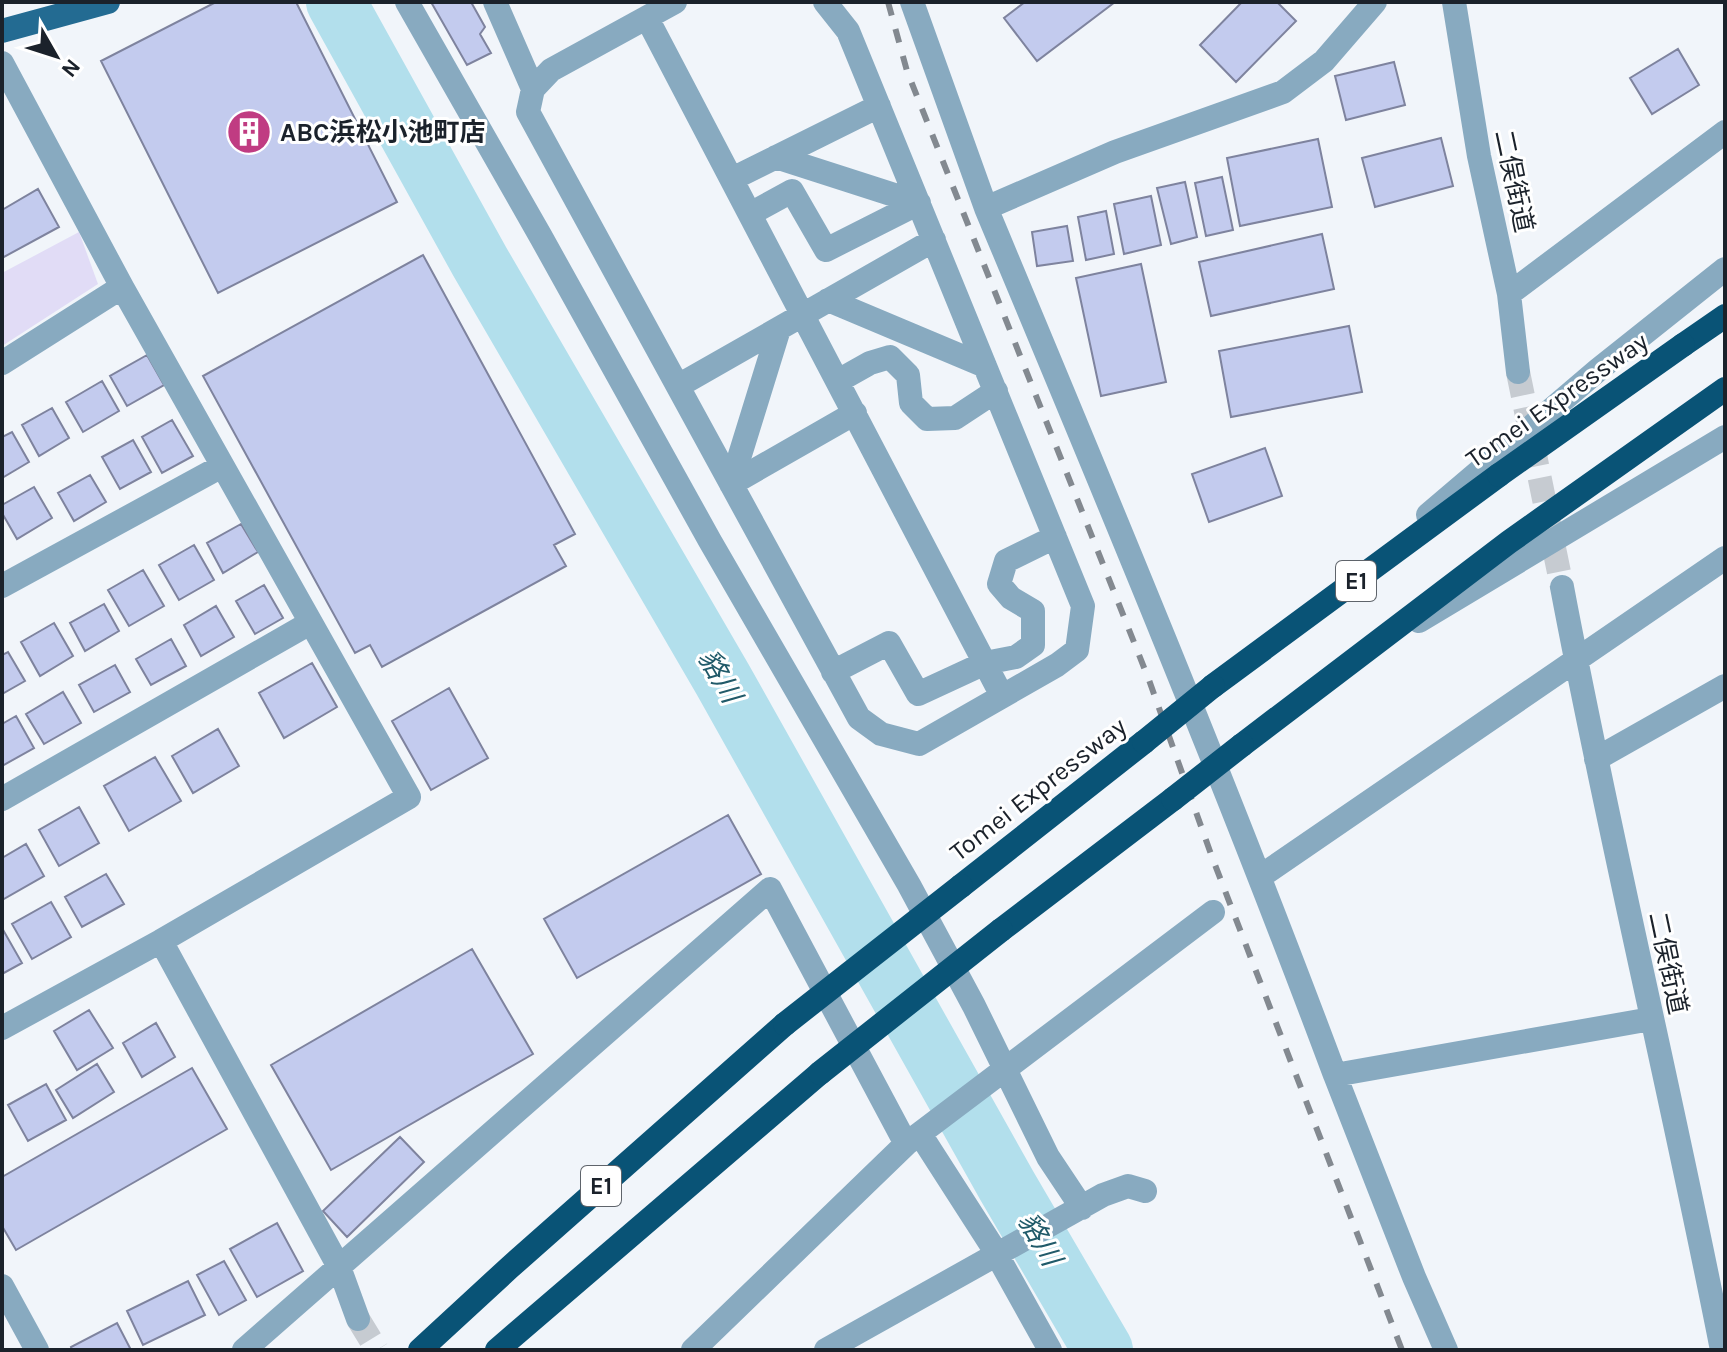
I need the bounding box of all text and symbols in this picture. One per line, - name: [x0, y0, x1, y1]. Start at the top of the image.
- north arrow: [16, 16, 96, 96]
- text: N: [56, 54, 86, 82]
- building icon: ABC浜松小池町店: [225, 108, 273, 156]
- place label: ABC浜松小池町店: [280, 117, 486, 148]
- street label: 二俣街道: [1488, 127, 1540, 235]
- street label: Tomei Expressway: [1460, 326, 1654, 474]
- road number: E1: [1336, 561, 1376, 601]
- water label: 貉川: [692, 643, 750, 711]
- street label: Tomei Expressway: [944, 711, 1132, 867]
- street label: 二俣街道: [1642, 909, 1694, 1017]
- road number: E1: [581, 1166, 621, 1206]
- water label: 貉川: [1012, 1206, 1070, 1274]

